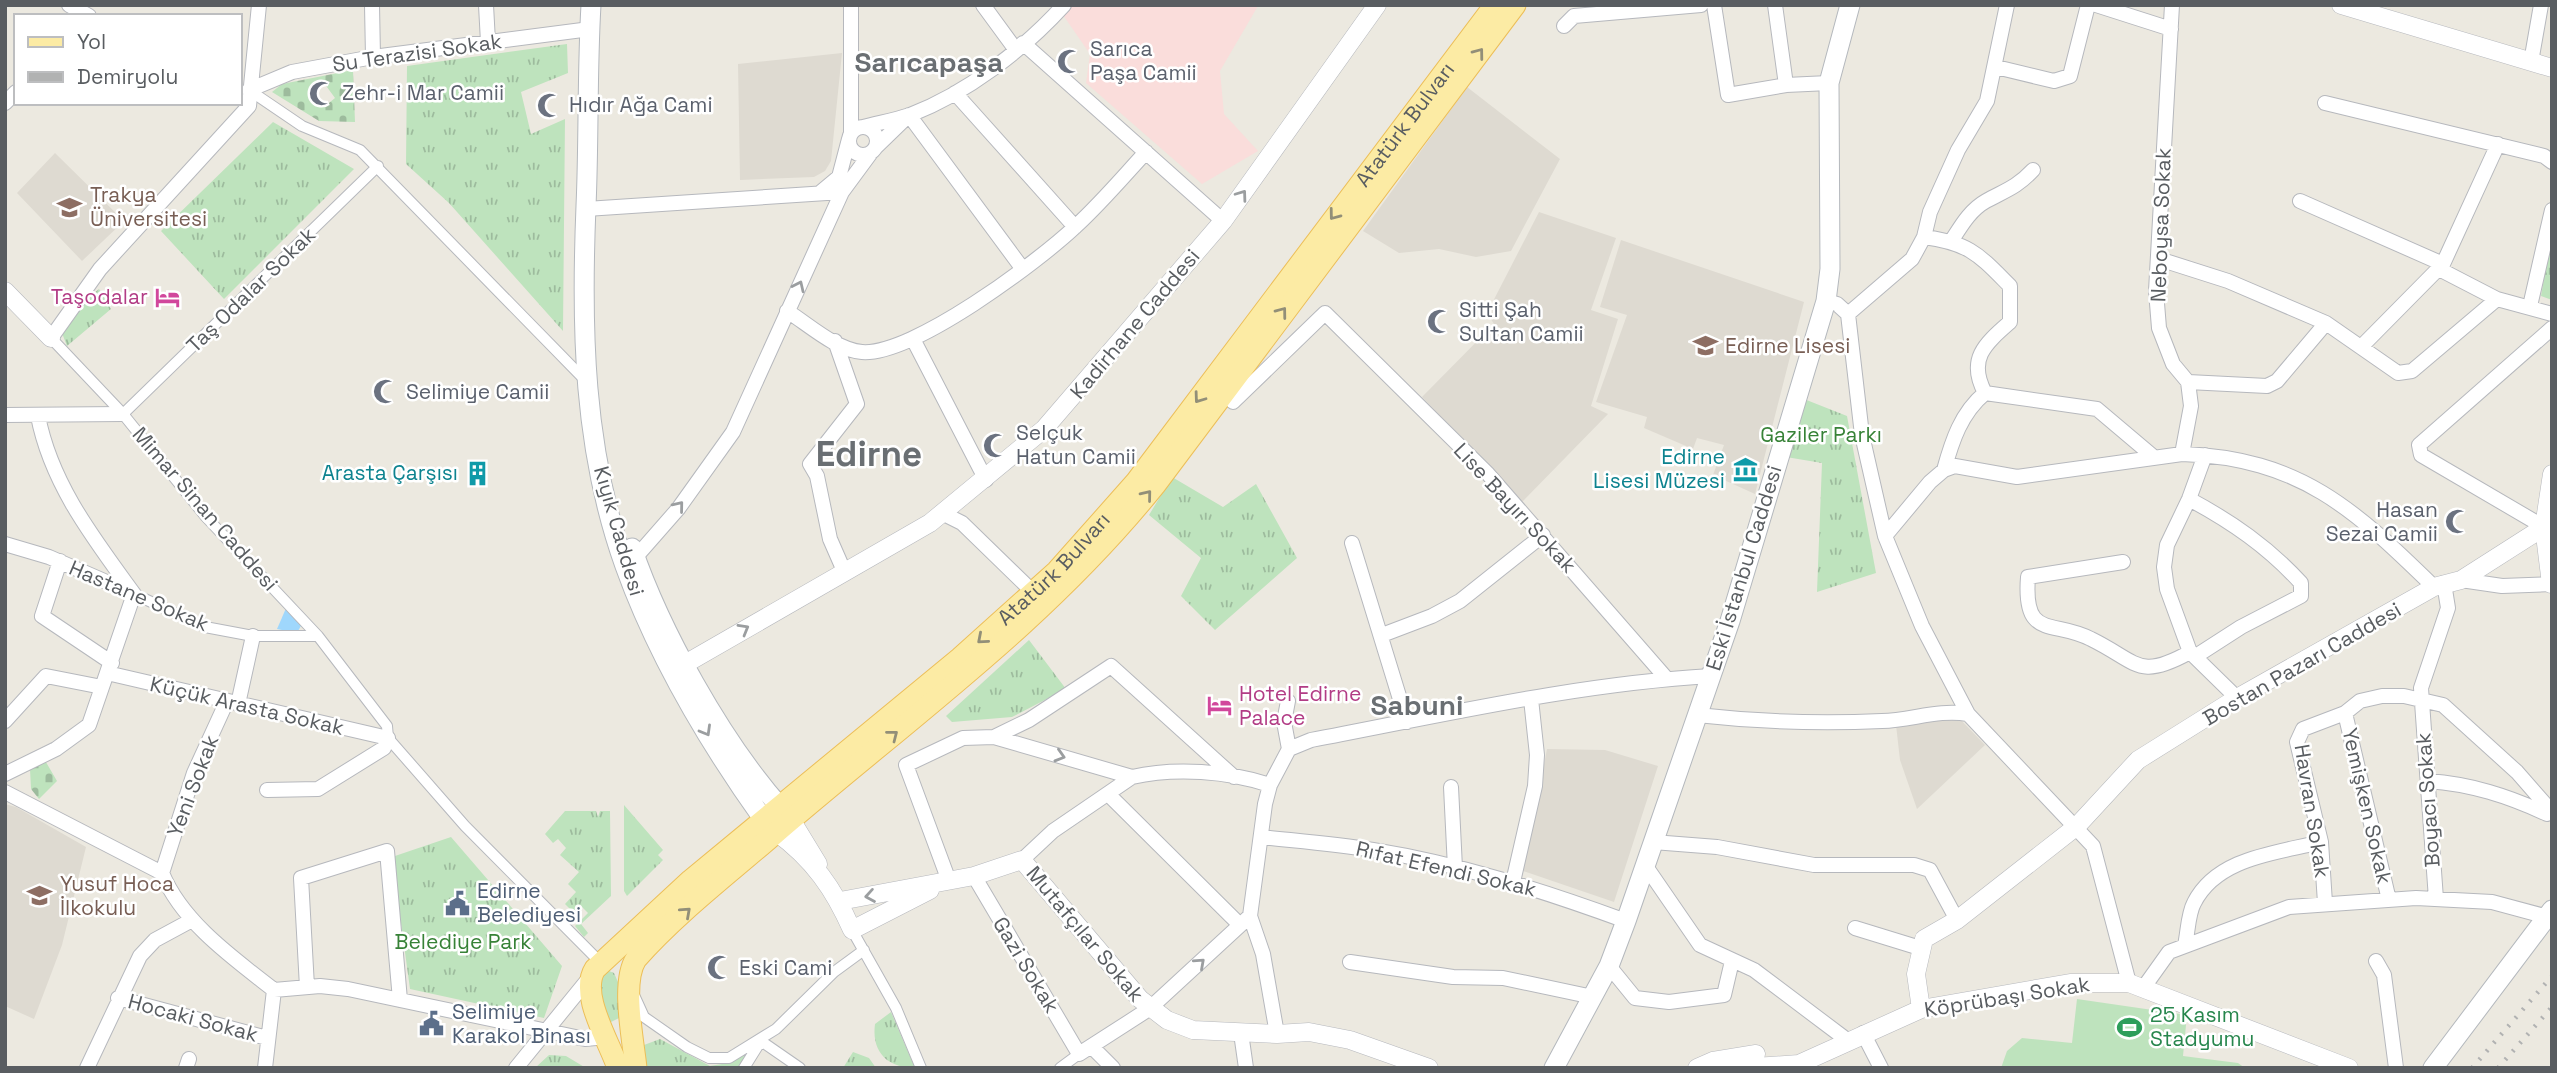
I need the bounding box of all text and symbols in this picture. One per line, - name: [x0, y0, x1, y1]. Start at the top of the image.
- legend: [14, 14, 242, 105]
- street label: Su Terazisi Sokak: [330, 27, 503, 78]
- text: Yol: [77, 28, 106, 55]
- place label: Sarıca Paşa Camii: [1090, 35, 1197, 86]
- district label: Sarıcapaşa: [855, 44, 1003, 80]
- mosque icon: Sarıca Paşa Camii: [1056, 47, 1084, 75]
- one-way arrow: [1470, 48, 1483, 61]
- street label: Atatürk Bulvarı: [1349, 57, 1460, 192]
- text: Demiryolu: [77, 63, 178, 90]
- mosque icon: Zehr-i Mar Camii: [308, 79, 336, 107]
- place label: Zehr-i Mar Camii: [342, 79, 504, 106]
- mosque icon: Hıdır Ağa Cami: [535, 91, 563, 119]
- place label: Hıdır Ağa Cami: [569, 91, 713, 118]
- street label: Neboysa Sokak: [2144, 147, 2177, 303]
- place label: Trakya Üniversitesi: [90, 181, 207, 232]
- one-way arrow: [1234, 190, 1246, 203]
- school or university icon: Trakya Üniversitesi: [56, 193, 84, 221]
- one-way arrow: [1330, 208, 1343, 220]
- street label: Taş Odalar Sokak: [180, 221, 321, 358]
- street label: Kadirhane Caddesi: [1064, 243, 1205, 404]
- one-way arrow: [790, 281, 804, 293]
- place label: Taşodalar: [51, 283, 148, 310]
- hotel icon: Taşodalar: [154, 283, 182, 311]
- place label: Sitti Şah Sultan Camii: [1459, 296, 1584, 347]
- one-way arrow: [1274, 307, 1286, 320]
- mosque icon: Sitti Şah Sultan Camii: [1425, 308, 1453, 336]
- school or university icon: Edirne Lisesi: [1691, 332, 1719, 360]
- place label: Edirne Lisesi: [1725, 332, 1850, 359]
- mosque icon: Selimiye Camii: [372, 378, 400, 406]
- place label: Selimiye Camii: [406, 378, 549, 405]
- one-way arrow: [1194, 390, 1207, 403]
- place label: Selçuk Hatun Camii: [1016, 419, 1136, 470]
- street label: Mimar Sinan Caddesi: [127, 421, 284, 596]
- park label: Gaziler Parkı: [1760, 421, 1882, 448]
- mosque icon: Selçuk Hatun Camii: [982, 431, 1010, 459]
- district label: Edirne: [816, 432, 922, 476]
- street label: Lise Bayırı Sokak: [1448, 437, 1583, 578]
- place label: Edirne Lisesi Müzesi: [1593, 443, 1725, 494]
- museum icon: Edirne Lisesi Müzesi: [1731, 455, 1759, 483]
- place label: Arasta Çarşısı: [322, 459, 458, 486]
- building icon: Arasta Çarşısı: [464, 459, 492, 487]
- street label: Eski İstanbul Caddesi: [1699, 462, 1788, 674]
- street label: Kıyık Caddesi: [588, 463, 651, 599]
- one-way arrow: [1139, 491, 1151, 504]
- place label: Hasan Sezai Camii: [2326, 496, 2438, 547]
- one-way arrow: [671, 502, 684, 514]
- street label: Atatürk Bulvarı: [992, 507, 1116, 631]
- mosque icon: Hasan Sezai Camii: [2444, 508, 2472, 536]
- street label: Hastane Sokak: [65, 554, 213, 637]
- street label: Bostan Pazarı Caddesi: [2198, 596, 2406, 731]
- one-way arrow: [737, 624, 750, 637]
- one-way arrow: [977, 631, 990, 644]
- street label: Küçük Arasta Sokak: [147, 670, 347, 741]
- place label: Hotel Edirne Palace: [1239, 680, 1361, 731]
- district label: Sabuni: [1371, 687, 1463, 723]
- hotel icon: Hotel Edirne Palace: [1205, 692, 1233, 720]
- one-way arrow: [698, 724, 711, 736]
- street label: Yemişken Sokak: [2336, 725, 2399, 887]
- one-way arrow: [885, 730, 897, 743]
- street label: Yeni Sokak: [161, 731, 224, 841]
- street label: Boyacı Sokak: [2409, 732, 2446, 868]
- street label: Havran Sokak: [2289, 742, 2336, 880]
- one-way arrow: [1053, 747, 1065, 762]
- street label: Rıfat Efendi Sokak: [1353, 835, 1539, 902]
- street label: Mutafçılar Sokak: [1021, 860, 1150, 1007]
- place label: Yusuf Hoca İlkokulu: [60, 870, 174, 921]
- place label: Edirne Belediyesi: [477, 877, 581, 928]
- school or university icon: Yusuf Hoca İlkokulu: [26, 882, 54, 910]
- one-way arrow: [864, 887, 876, 902]
- public building icon: Edirne Belediyesi: [443, 889, 471, 917]
- one-way arrow: [678, 908, 691, 920]
- street label: Gazi Sokak: [987, 912, 1066, 1018]
- park label: Belediye Park: [395, 928, 531, 955]
- mosque icon: Eski Cami: [705, 954, 733, 982]
- place label: Eski Cami: [739, 954, 833, 981]
- one-way arrow: [1192, 959, 1205, 971]
- street label: Köprübaşı Sokak: [1922, 970, 2092, 1023]
- street label: Hocaki Sokak: [125, 987, 261, 1048]
- place label: Selimiye Karakol Binası: [452, 998, 591, 1049]
- place label: 25 Kasım Stadyumu: [2150, 1001, 2254, 1052]
- public building icon: Selimiye Karakol Binası: [418, 1010, 446, 1038]
- sports icon: 25 Kasım Stadyumu: [2116, 1013, 2144, 1041]

